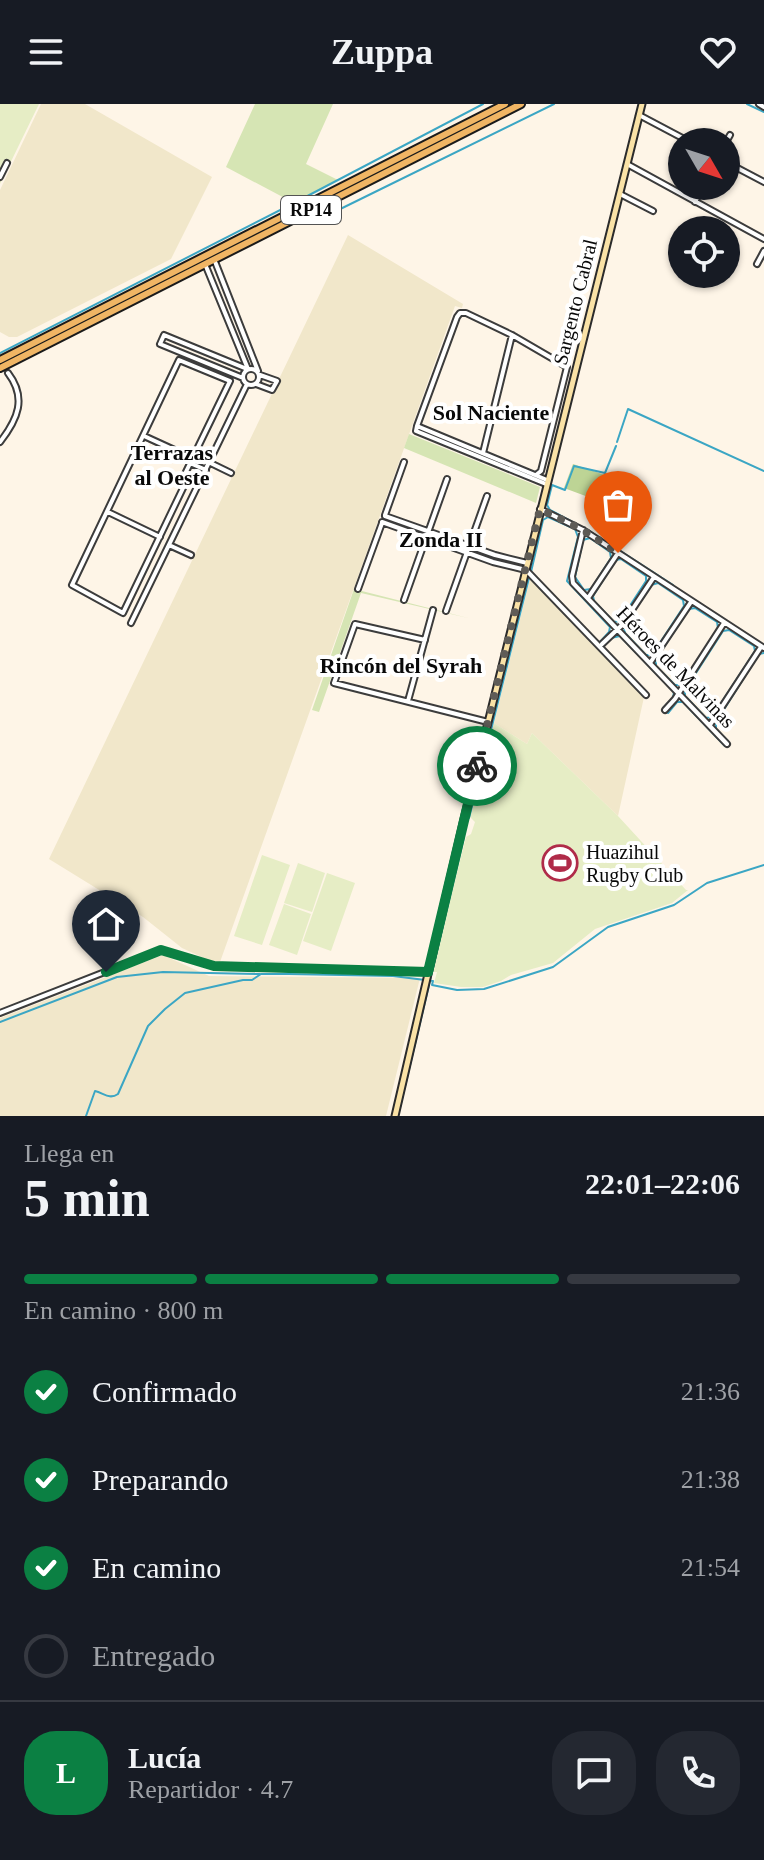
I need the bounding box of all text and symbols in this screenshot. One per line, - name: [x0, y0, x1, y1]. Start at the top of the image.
- icon: menu: [24, 30, 68, 74]
- icon: heart: [696, 30, 740, 74]
- text: Zuppa: [331, 32, 433, 72]
- north arrow: [668, 128, 740, 200]
- map controls: [668, 128, 740, 288]
- road number: RP14: [281, 196, 341, 224]
- button: locate: [668, 216, 740, 288]
- street label: Sargento Cabral: [549, 236, 602, 368]
- district label: Sol Naciente: [433, 400, 550, 425]
- district label: Terrazas al Oeste: [131, 440, 214, 490]
- pin: [584, 471, 652, 553]
- icon: bag: [596, 483, 640, 527]
- district label: Zonda II: [399, 527, 483, 552]
- street label: Héroes de Malvinas: [613, 602, 740, 732]
- district label: Rincón del Syrah: [320, 653, 482, 678]
- courier: [437, 726, 517, 806]
- icon: bike: [455, 744, 499, 788]
- place label: Huazihul Rugby Club: [586, 841, 683, 887]
- sports icon: Huazihul Rugby Club: [541, 844, 579, 882]
- pin: [72, 890, 140, 972]
- icon: home: [84, 902, 128, 946]
- text: Llega en: [24, 1139, 114, 1168]
- text: 22:01–22:06: [585, 1167, 740, 1200]
- text: 5 min: [24, 1170, 150, 1227]
- text: En camino · 800 m: [24, 1296, 223, 1325]
- icon: check: [24, 1370, 68, 1414]
- text: Confirmado: [92, 1375, 237, 1408]
- text: 21:36: [681, 1377, 740, 1406]
- icon: check: [24, 1458, 68, 1502]
- text: Preparando: [92, 1463, 229, 1496]
- text: 21:38: [681, 1465, 740, 1494]
- icon: check: [24, 1546, 68, 1590]
- text: En camino: [92, 1551, 221, 1584]
- text: 21:54: [681, 1553, 740, 1582]
- text: Entregado: [92, 1639, 215, 1672]
- button: chat: [552, 1731, 636, 1815]
- button: phone: [656, 1731, 740, 1815]
- text: Lucía: [128, 1741, 201, 1774]
- text: L: [56, 1756, 76, 1789]
- text: Repartidor · 4.7: [128, 1775, 293, 1804]

